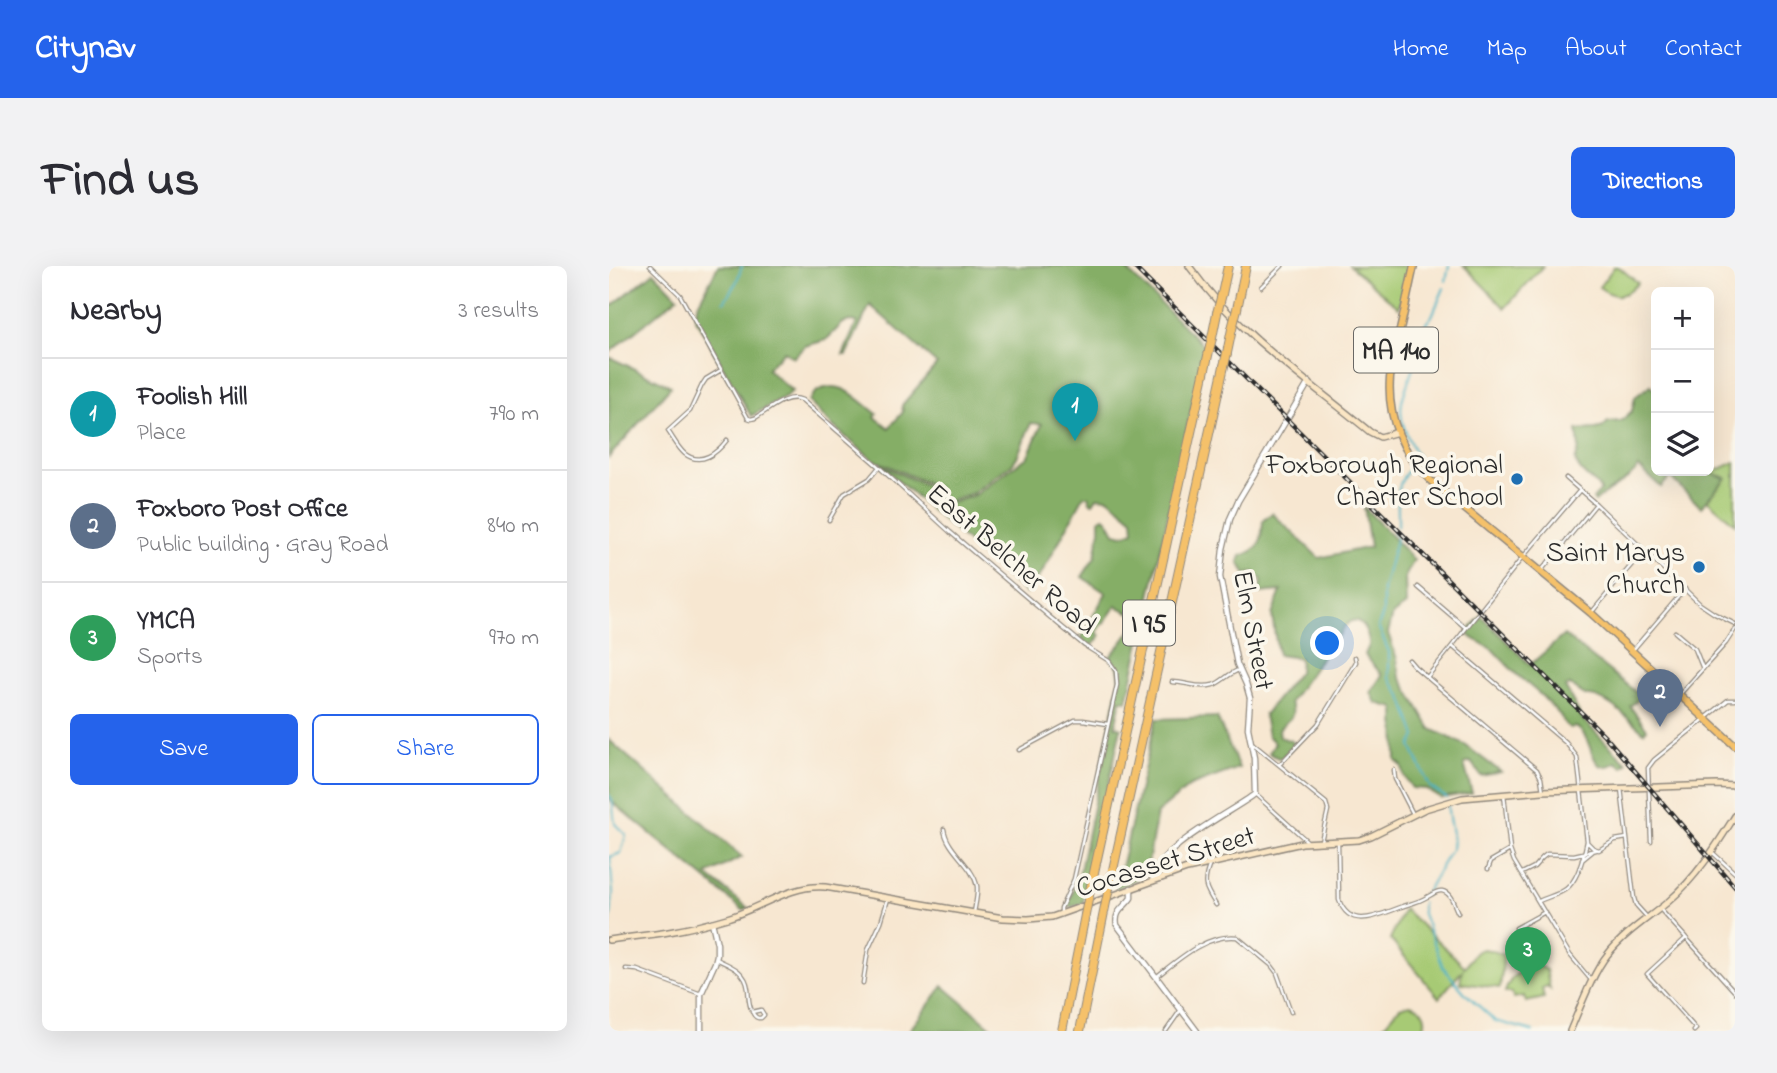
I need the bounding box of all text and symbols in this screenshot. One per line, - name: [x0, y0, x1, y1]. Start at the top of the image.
- text: Citynav: [35, 25, 135, 73]
- text: Home: [1393, 32, 1449, 67]
- text: Map: [1487, 32, 1527, 67]
- text: About: [1565, 32, 1627, 67]
- text: Contact: [1665, 32, 1742, 67]
- text: Find us: [42, 146, 199, 218]
- button: Directions: [1571, 147, 1735, 218]
- map controls: [1651, 287, 1714, 476]
- button: +: [1651, 287, 1714, 350]
- text: Nearby: [70, 290, 162, 334]
- text: 3 results: [458, 295, 539, 328]
- road number: MA 140: [1354, 327, 1438, 372]
- button: −: [1651, 350, 1714, 413]
- text: Foolish Hill: [137, 379, 247, 417]
- pin: 1: [1052, 383, 1098, 441]
- text: 1: [89, 398, 97, 431]
- text: 790 m: [489, 398, 539, 431]
- button: layers: [1651, 413, 1714, 476]
- text: Place: [137, 417, 186, 450]
- place label: Foxborough Regional Charter School: [1265, 446, 1503, 519]
- marker: Foxborough Regional Charter School: [1509, 471, 1525, 487]
- street label: East Belcher Road: [917, 475, 1105, 646]
- text: Foxboro Post Office: [137, 491, 348, 529]
- text: 2: [87, 510, 99, 543]
- text: 840 m: [487, 510, 539, 543]
- text: Public building · Gray Road: [137, 529, 388, 562]
- place label: Saint Marys Church: [1546, 534, 1685, 607]
- marker: Saint Marys Church: [1691, 559, 1707, 575]
- street label: Elm Street: [1220, 567, 1283, 694]
- road number: I 95: [1123, 600, 1175, 646]
- text: YMCA: [137, 603, 195, 641]
- text: 3: [88, 622, 98, 655]
- text: 970 m: [489, 622, 539, 655]
- your location: [1310, 626, 1344, 660]
- text: Sports: [137, 641, 203, 674]
- pin: 2: [1637, 669, 1683, 727]
- button: Save: [70, 714, 298, 785]
- button: Share: [312, 714, 539, 785]
- street label: Cocasset Street: [1071, 817, 1261, 910]
- pin: 3: [1505, 927, 1551, 985]

